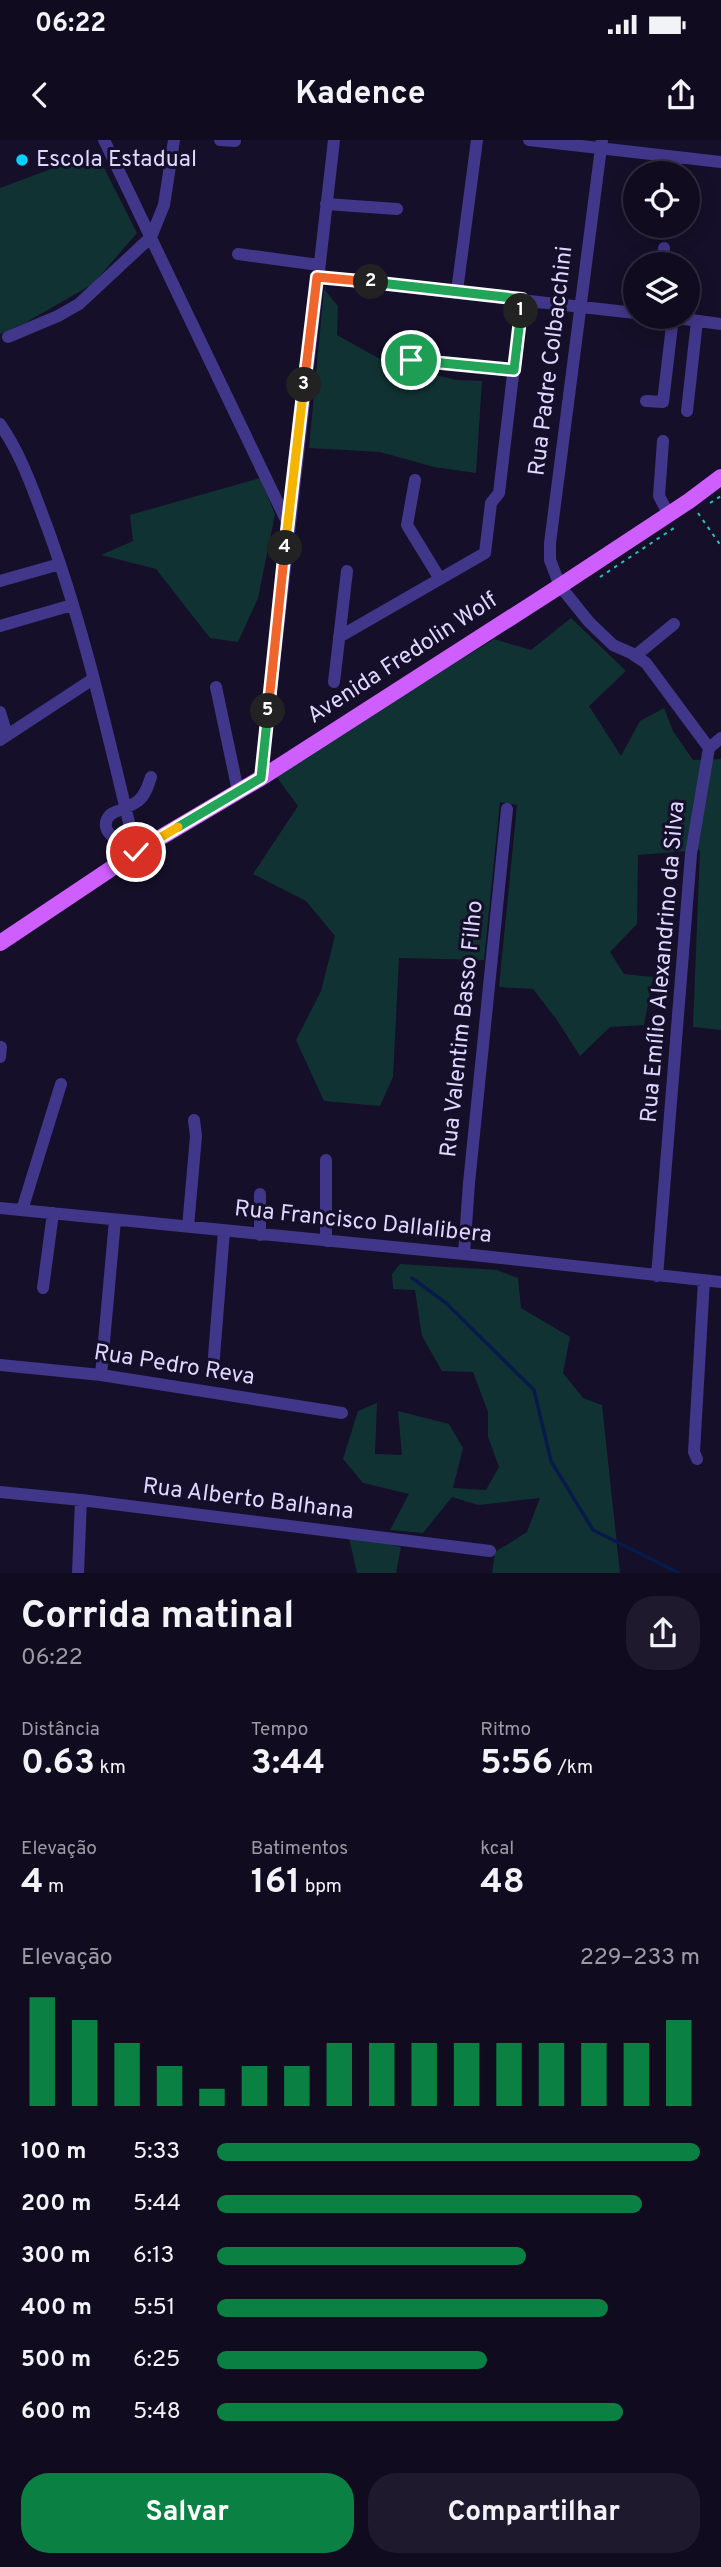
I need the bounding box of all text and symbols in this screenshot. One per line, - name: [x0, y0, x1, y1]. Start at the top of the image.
- text: 06:22: [35, 8, 106, 41]
- text: Kadence: [295, 75, 426, 115]
- icon: back: [21, 76, 59, 114]
- icon: share: [662, 76, 700, 114]
- place label: Escola Estadual: [36, 146, 197, 175]
- marker: Escola Estadual: [14, 152, 30, 168]
- map controls: [623, 161, 700, 329]
- button: locate: [623, 161, 700, 238]
- street label: Rua Padre Colbacchini: [524, 244, 580, 478]
- button: layers: [623, 252, 700, 329]
- pin: 2: [354, 264, 388, 300]
- text: 2: [365, 269, 376, 293]
- pin: 1: [504, 294, 538, 328]
- text: 1: [517, 298, 524, 322]
- pin: [381, 330, 441, 390]
- icon: arrive: [392, 341, 430, 379]
- pin: 3: [286, 368, 322, 402]
- text: 3: [298, 372, 309, 396]
- pin: 4: [268, 530, 302, 566]
- text: 4: [278, 535, 291, 559]
- street label: Avenida Fredolin Wolf: [302, 586, 504, 731]
- pin: 5: [250, 694, 286, 728]
- text: 5: [262, 698, 273, 722]
- street label: Rua Emílio Alexandrino da Silva: [635, 800, 693, 1124]
- pin: [106, 822, 166, 882]
- icon: check: [117, 833, 155, 871]
- street label: Rua Valentim Basso Filho: [435, 899, 491, 1159]
- street label: Rua Francisco Dallalibera: [233, 1195, 493, 1251]
- street label: Rua Pedro Reva: [91, 1339, 257, 1393]
- street label: Rua Alberto Balhana: [141, 1473, 355, 1527]
- text: Corrida matinal: [21, 1593, 294, 1642]
- button: share: [626, 1596, 700, 1670]
- text: 06:22: [21, 1644, 83, 1673]
- text: Distância: [21, 1718, 100, 1742]
- text: Tempo: [251, 1718, 308, 1742]
- text: Ritmo: [480, 1718, 531, 1742]
- text: 0.63: [21, 1742, 95, 1786]
- text: 3:44: [251, 1742, 325, 1786]
- text: 5:56: [480, 1742, 553, 1786]
- text: km: [95, 1756, 126, 1780]
- text: /km: [553, 1756, 593, 1780]
- text: Elevação: [21, 1837, 97, 1861]
- text: Batimentos: [251, 1837, 348, 1861]
- text: kcal: [480, 1837, 514, 1861]
- text: 4: [21, 1861, 44, 1905]
- text: 161: [251, 1861, 300, 1905]
- text: 48: [480, 1861, 525, 1905]
- text: m: [44, 1875, 64, 1899]
- text: bpm: [300, 1875, 342, 1899]
- text: Elevação: [21, 1944, 113, 1973]
- text: 229–233 m: [580, 1944, 700, 1973]
- text: 100 m: [21, 2138, 86, 2167]
- text: 5:33: [133, 2138, 180, 2167]
- text: 200 m: [21, 2190, 91, 2219]
- text: 5:44: [133, 2190, 181, 2219]
- text: 300 m: [21, 2242, 91, 2271]
- text: 6:13: [133, 2242, 174, 2271]
- text: 400 m: [21, 2294, 92, 2323]
- text: 5:51: [133, 2294, 175, 2323]
- text: 500 m: [21, 2346, 91, 2375]
- text: 6:25: [133, 2346, 180, 2375]
- text: 600 m: [21, 2398, 91, 2427]
- text: 5:48: [133, 2398, 181, 2427]
- button: Salvar: [21, 2473, 354, 2553]
- button: Compartilhar: [368, 2473, 700, 2553]

